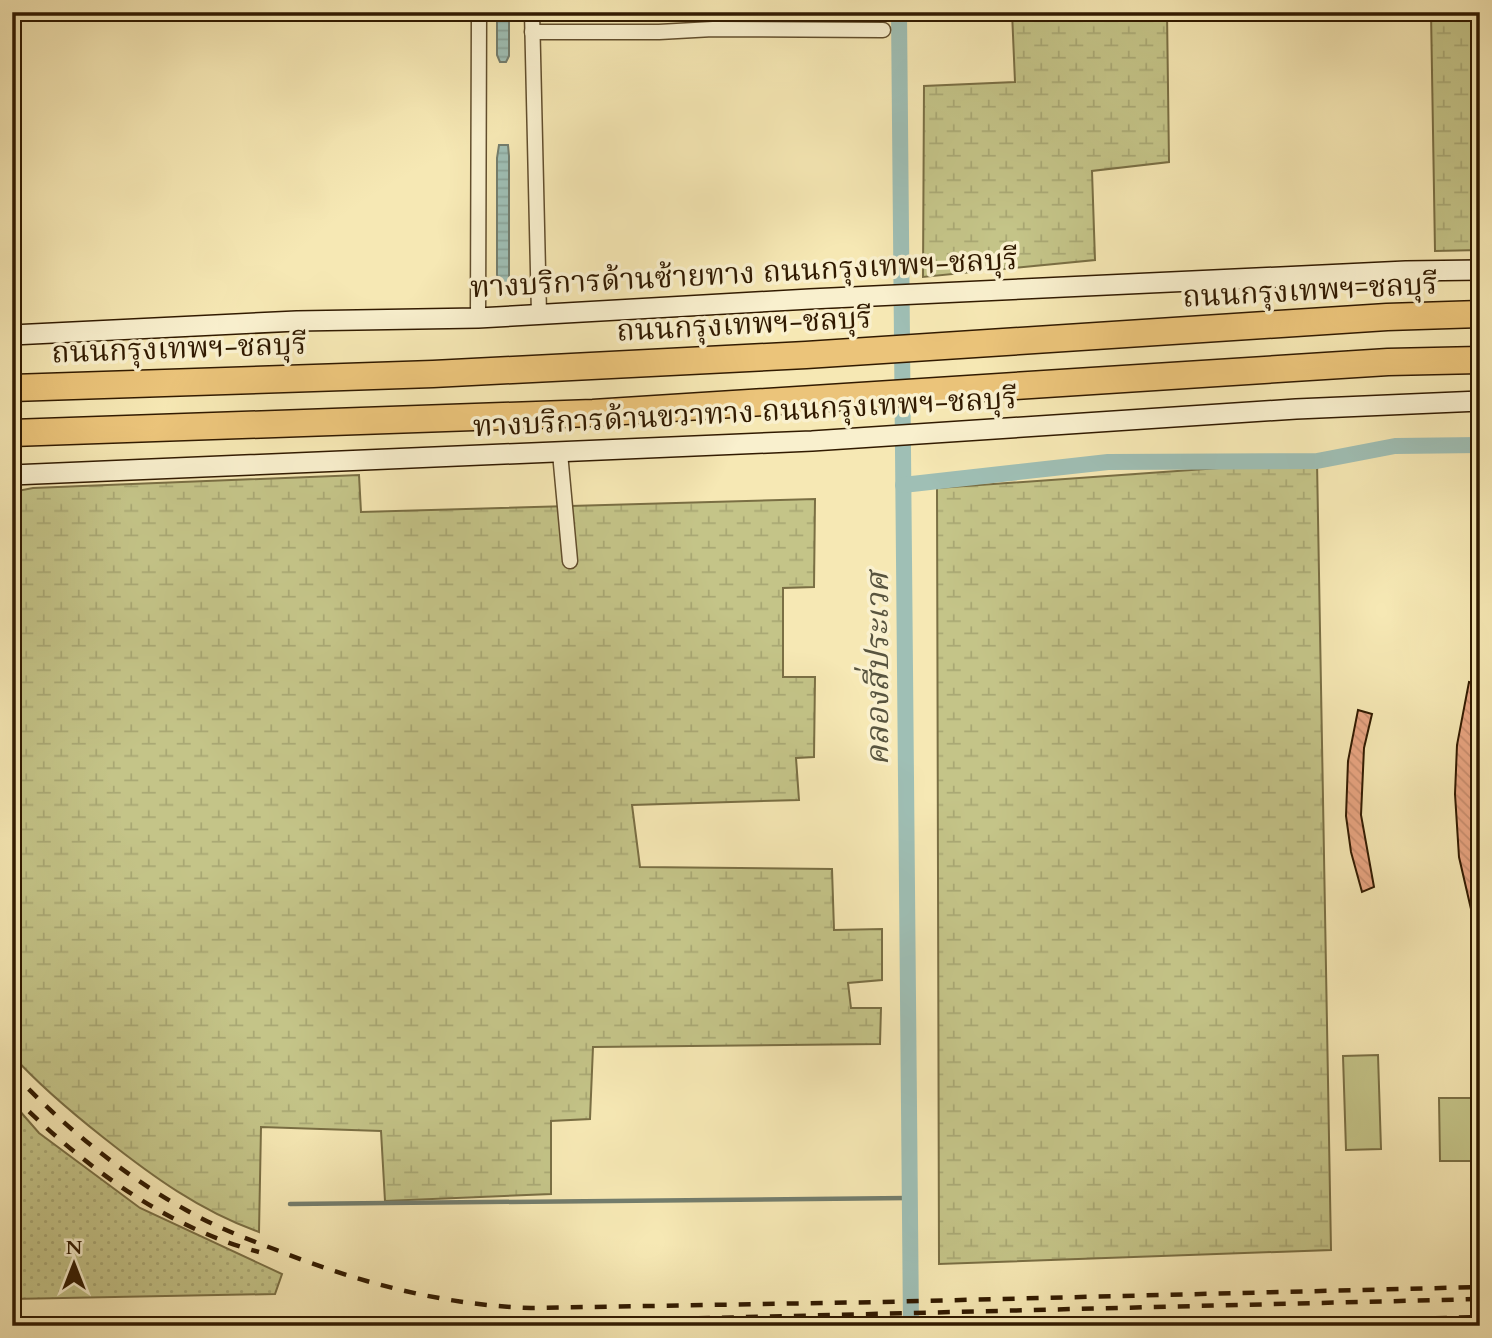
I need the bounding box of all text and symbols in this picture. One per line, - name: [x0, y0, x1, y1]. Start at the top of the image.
- street label: ทางบริการด้านซ้ายทาง ถนนกรุงเทพฯ-ชลบุรี: [469, 239, 1019, 308]
- street label: ถนนกรุงเทพฯ-ชลบุรี: [1181, 263, 1439, 318]
- street label: ถนนกรุงเทพฯ-ชลบุรี: [615, 297, 873, 352]
- street label: ถนนกรุงเทพฯ-ชลบุรี: [51, 324, 307, 373]
- street label: ทางบริการด้านขวาทาง ถนนกรุงเทพฯ-ชลบุรี: [472, 378, 1018, 447]
- water label: คลองสี่ประเวศ: [854, 568, 900, 766]
- north arrow: [38, 1230, 108, 1300]
- text: N: [66, 1235, 83, 1261]

